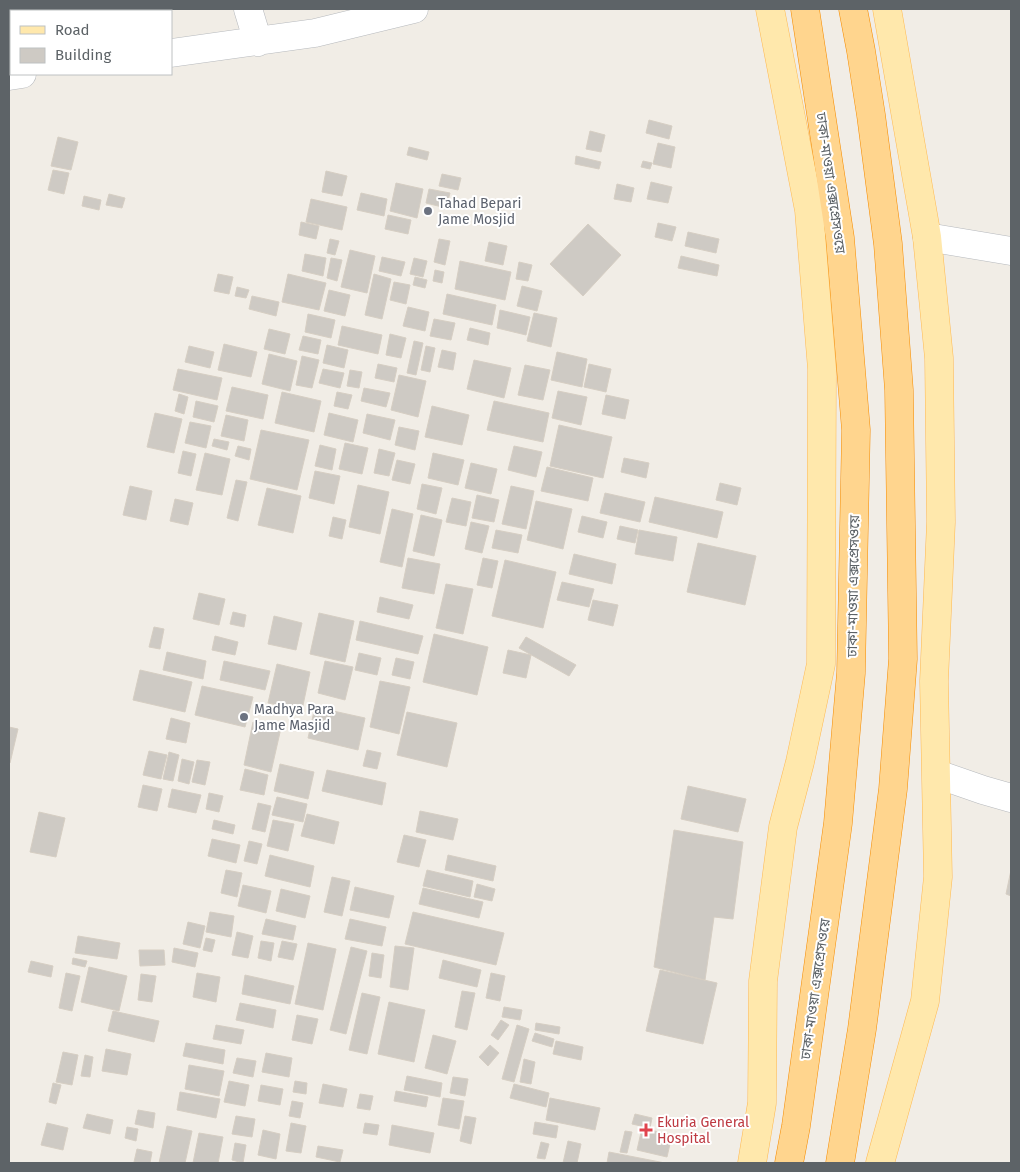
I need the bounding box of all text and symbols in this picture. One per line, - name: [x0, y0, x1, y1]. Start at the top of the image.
- legend: [10, 10, 172, 75]
- text: Road: [55, 21, 90, 39]
- text: Building: [55, 46, 111, 64]
- street label: ঢাকা-মাওয়া এক্সপ্রেসওয়ে: [812, 110, 849, 255]
- place label: Tahad Bepari Jame Mosjid: [438, 195, 521, 228]
- marker: Tahad Bepari Jame Mosjid: [422, 205, 434, 217]
- street label: ঢাকা-মাওয়া এক্সপ্রেসওয়ে: [844, 515, 863, 658]
- place label: Madhya Para Jame Masjid: [254, 701, 335, 734]
- marker: Madhya Para Jame Masjid: [238, 711, 250, 723]
- street label: ঢাকা-মাওয়া এক্সপ্রেসওয়ে: [797, 917, 834, 1062]
- place label: Ekuria General Hospital: [657, 1114, 749, 1147]
- marker: Ekuria General Hospital: [639, 1123, 653, 1137]

